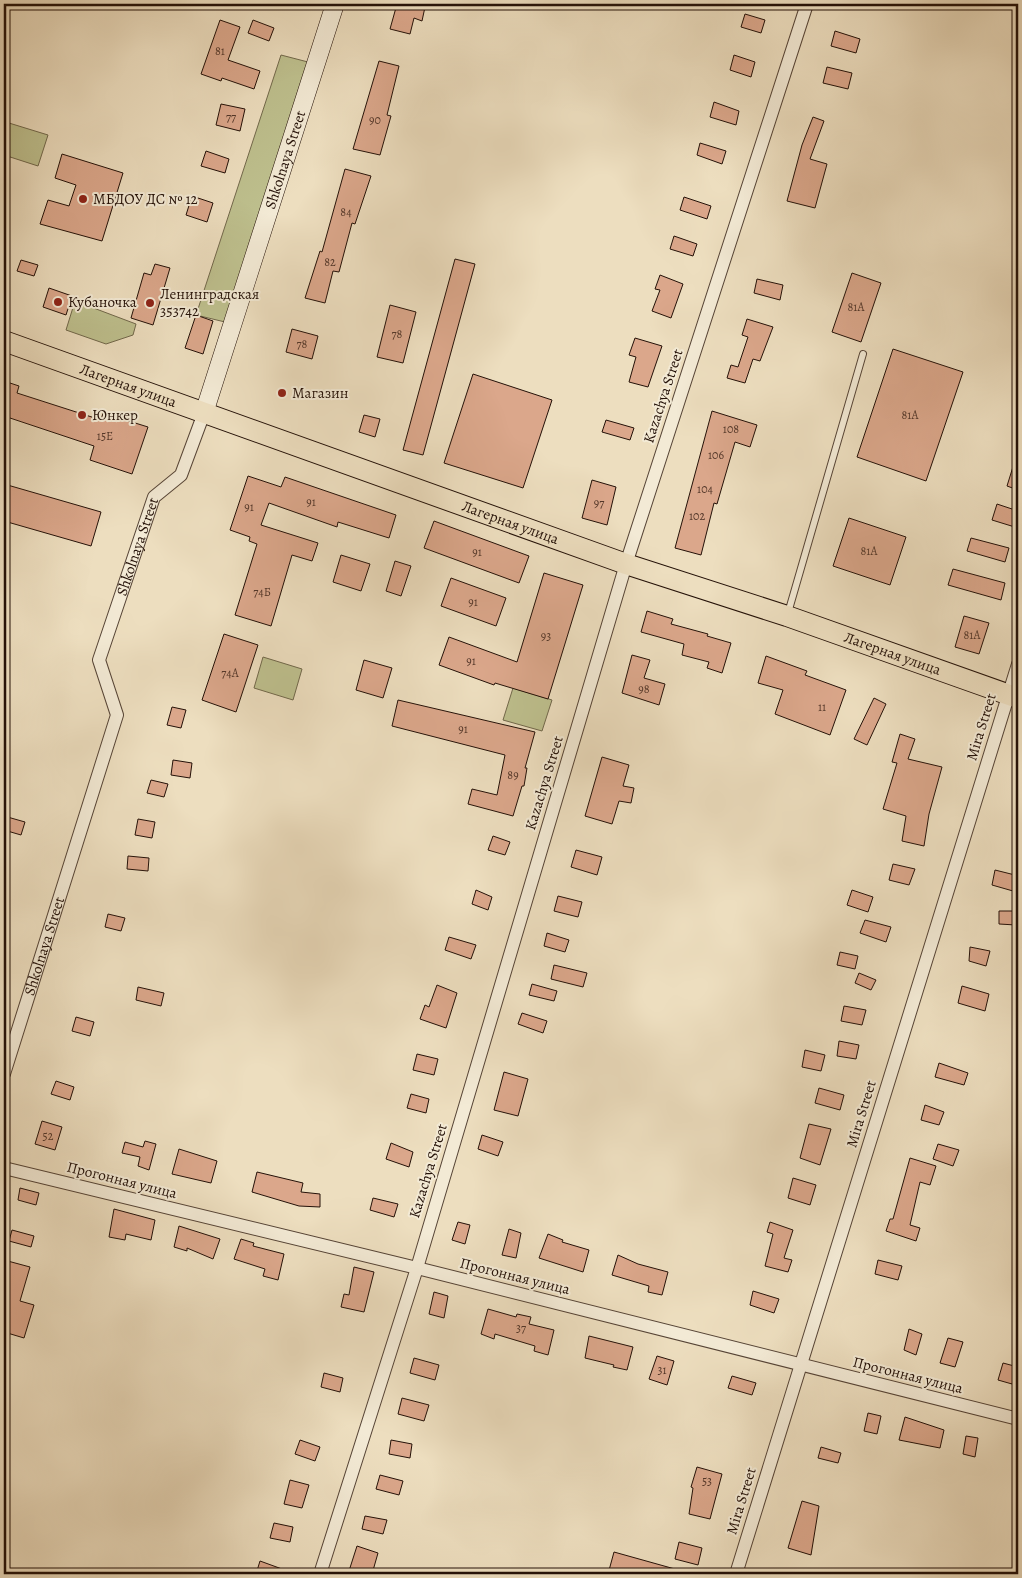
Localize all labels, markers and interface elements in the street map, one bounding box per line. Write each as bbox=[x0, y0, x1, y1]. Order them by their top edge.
house number: 81 bbox=[215, 43, 225, 59]
street label: Shkolnaya Street bbox=[260, 108, 310, 212]
house number: 77 bbox=[226, 109, 237, 125]
house number: 90 bbox=[369, 112, 381, 128]
place label: МБДОУ ДС № 12 bbox=[93, 189, 198, 209]
marker: МБДОУ ДС № 12 bbox=[77, 193, 89, 205]
house number: 84 bbox=[340, 204, 352, 220]
house number: 82 bbox=[324, 254, 336, 270]
place label: Ленинградская 353742 bbox=[160, 284, 259, 321]
place label: Кубаночка bbox=[68, 292, 137, 312]
marker: Кубаночка bbox=[52, 296, 64, 308]
marker: Ленинградская 353742 bbox=[144, 297, 156, 309]
house number: 81А bbox=[848, 299, 865, 315]
house number: 78 bbox=[392, 326, 403, 342]
house number: 78 bbox=[297, 336, 308, 352]
street label: Kazachya Street bbox=[638, 346, 688, 445]
street label: Лагерная улица bbox=[77, 359, 180, 412]
place label: Магазин bbox=[292, 383, 349, 403]
marker: Магазин bbox=[276, 387, 288, 399]
place label: Юнкер bbox=[92, 405, 138, 425]
house number: 81А bbox=[902, 407, 919, 423]
marker: Юнкер bbox=[76, 409, 88, 421]
house number: 108 bbox=[723, 421, 739, 437]
house number: 15Е bbox=[97, 428, 113, 444]
house number: 106 bbox=[708, 447, 724, 463]
house number: 104 bbox=[697, 481, 714, 497]
house number: 91 bbox=[306, 494, 316, 510]
street label: Shkolnaya Street bbox=[111, 495, 163, 598]
house number: 97 bbox=[594, 495, 605, 511]
street label: Лагерная улица bbox=[459, 496, 562, 549]
house number: 91 bbox=[244, 499, 254, 515]
house number: 102 bbox=[689, 508, 705, 524]
house number: 81А bbox=[861, 543, 878, 559]
house number: 91 bbox=[472, 544, 482, 560]
house number: 74Б bbox=[253, 584, 271, 600]
house number: 91 bbox=[468, 594, 478, 610]
street label: Лагерная улица bbox=[841, 627, 944, 680]
house number: 81А bbox=[964, 627, 981, 643]
house number: 93 bbox=[541, 628, 551, 644]
house number: 91 bbox=[466, 653, 476, 669]
house number: 74А bbox=[221, 665, 240, 681]
house number: 98 bbox=[638, 681, 650, 697]
street label: Mira Street bbox=[961, 691, 1001, 763]
house number: 11 bbox=[818, 699, 826, 715]
house number: 91 bbox=[458, 721, 468, 737]
street label: Kazachya Street bbox=[520, 733, 568, 833]
house number: 89 bbox=[507, 767, 519, 783]
street label: Shkolnaya Street bbox=[19, 894, 69, 998]
street label: Mira Street bbox=[841, 1078, 881, 1150]
street label: Kazachya Street bbox=[404, 1121, 452, 1221]
house number: 52 bbox=[43, 1128, 54, 1144]
street label: Прогонная улица bbox=[65, 1157, 179, 1203]
street label: Прогонная улица bbox=[458, 1253, 572, 1299]
house number: 37 bbox=[516, 1320, 527, 1336]
street label: Прогонная улица bbox=[851, 1352, 965, 1398]
house number: 31 bbox=[657, 1362, 667, 1378]
street label: Mira Street bbox=[721, 1465, 761, 1537]
house number: 53 bbox=[702, 1473, 712, 1489]

